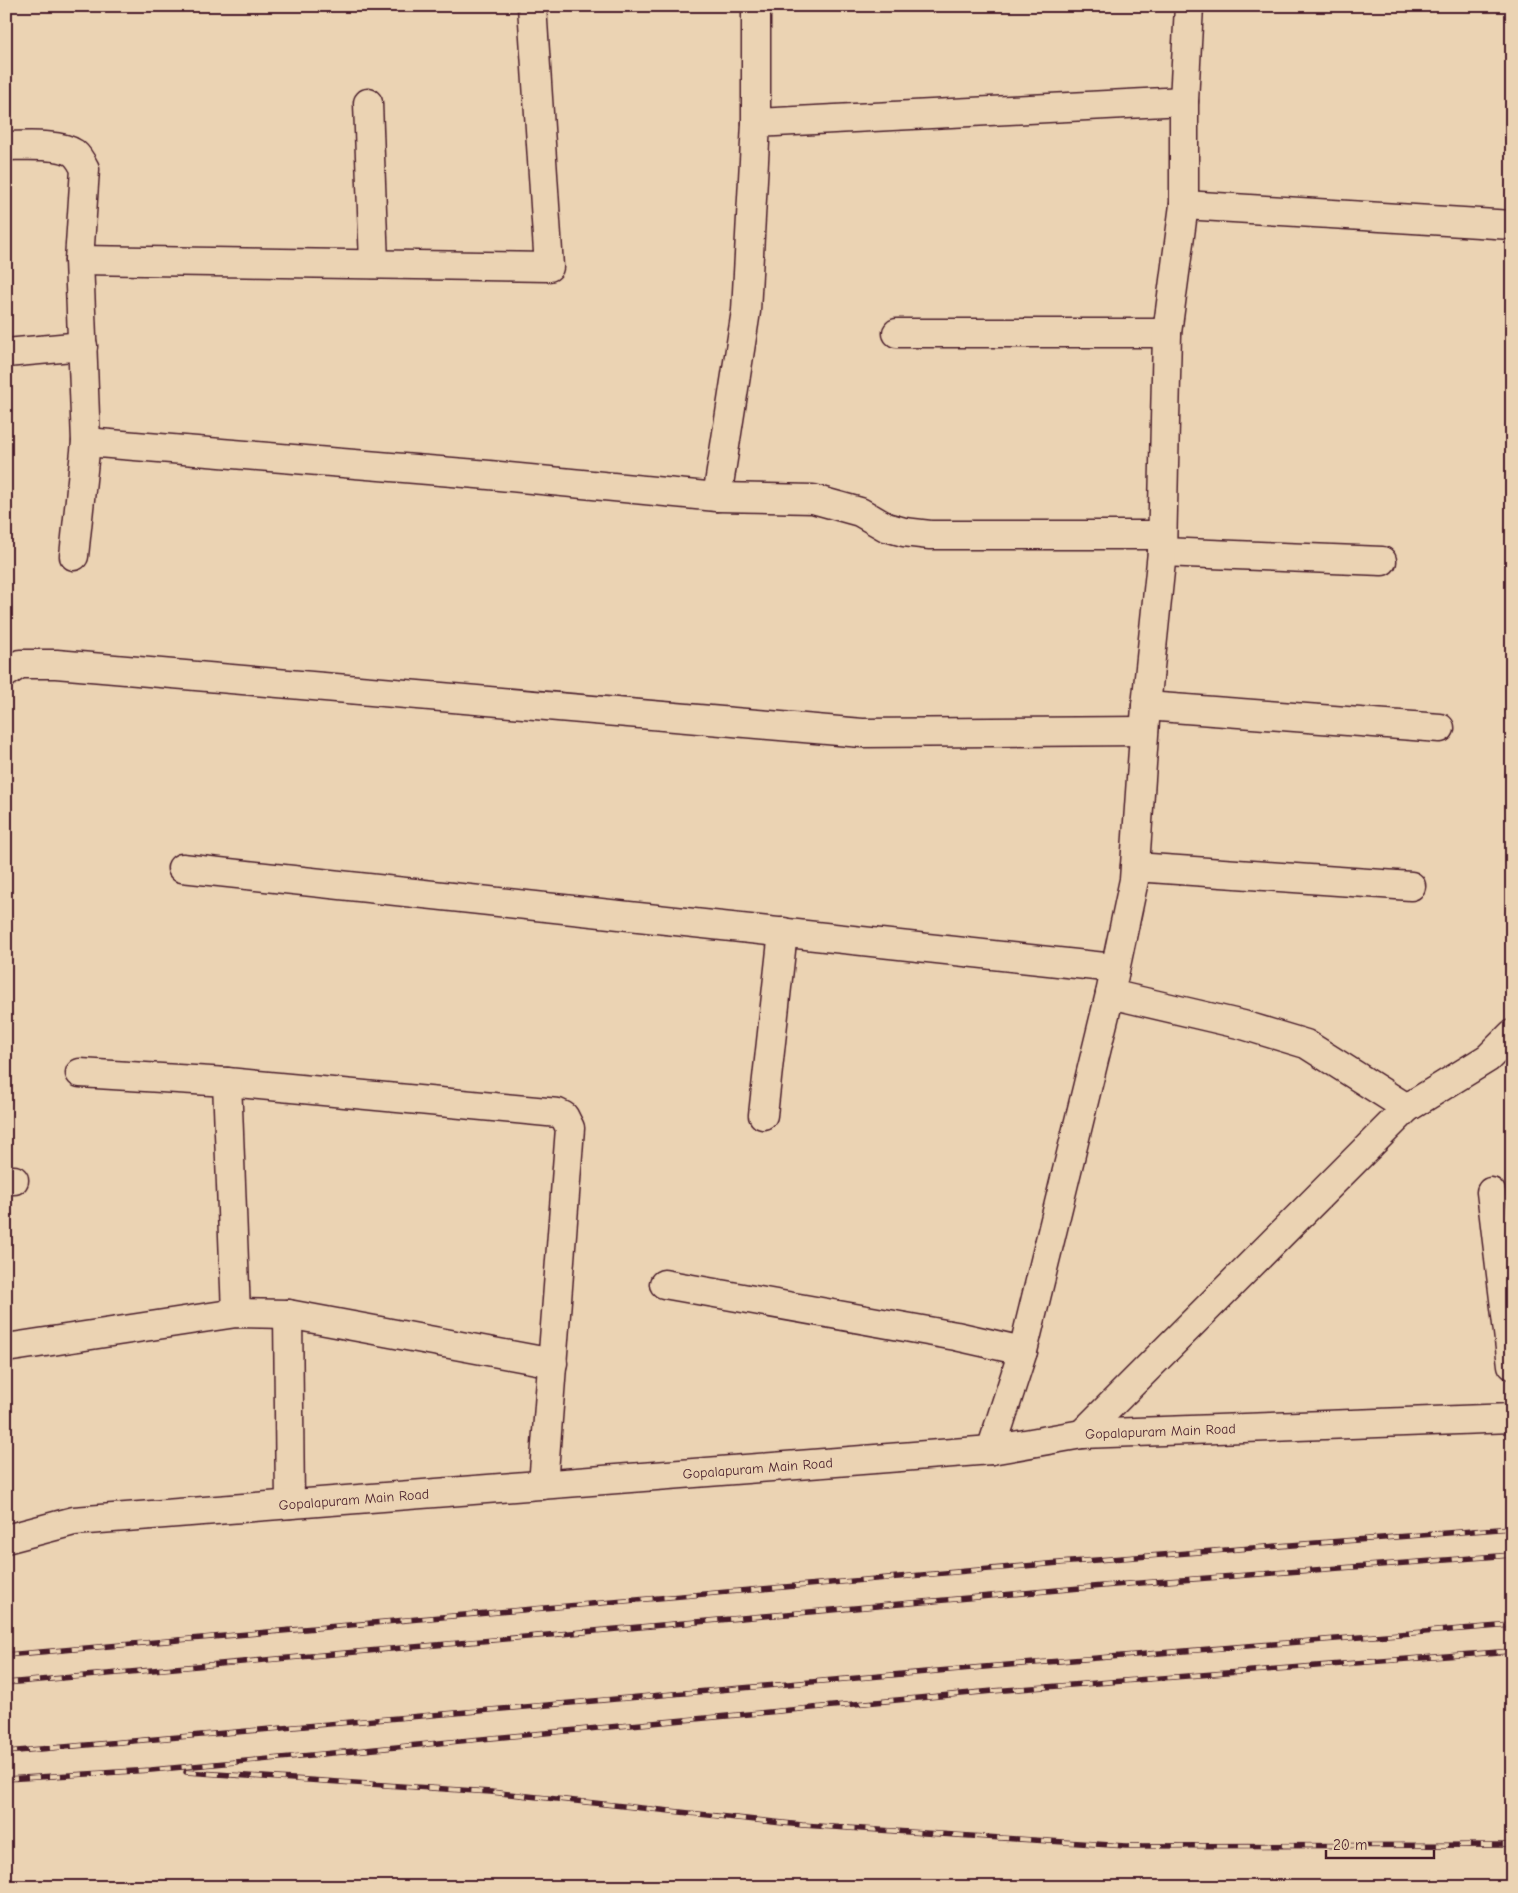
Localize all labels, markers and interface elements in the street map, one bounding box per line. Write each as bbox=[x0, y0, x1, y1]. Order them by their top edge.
street label: Gopalapuram Main Road bbox=[1085, 1420, 1236, 1442]
street label: Gopalapuram Main Road bbox=[682, 1454, 833, 1482]
street label: Gopalapuram Main Road bbox=[278, 1485, 430, 1514]
scale bar bbox=[1326, 1828, 1433, 1860]
text: 20 m bbox=[1333, 1836, 1367, 1854]

